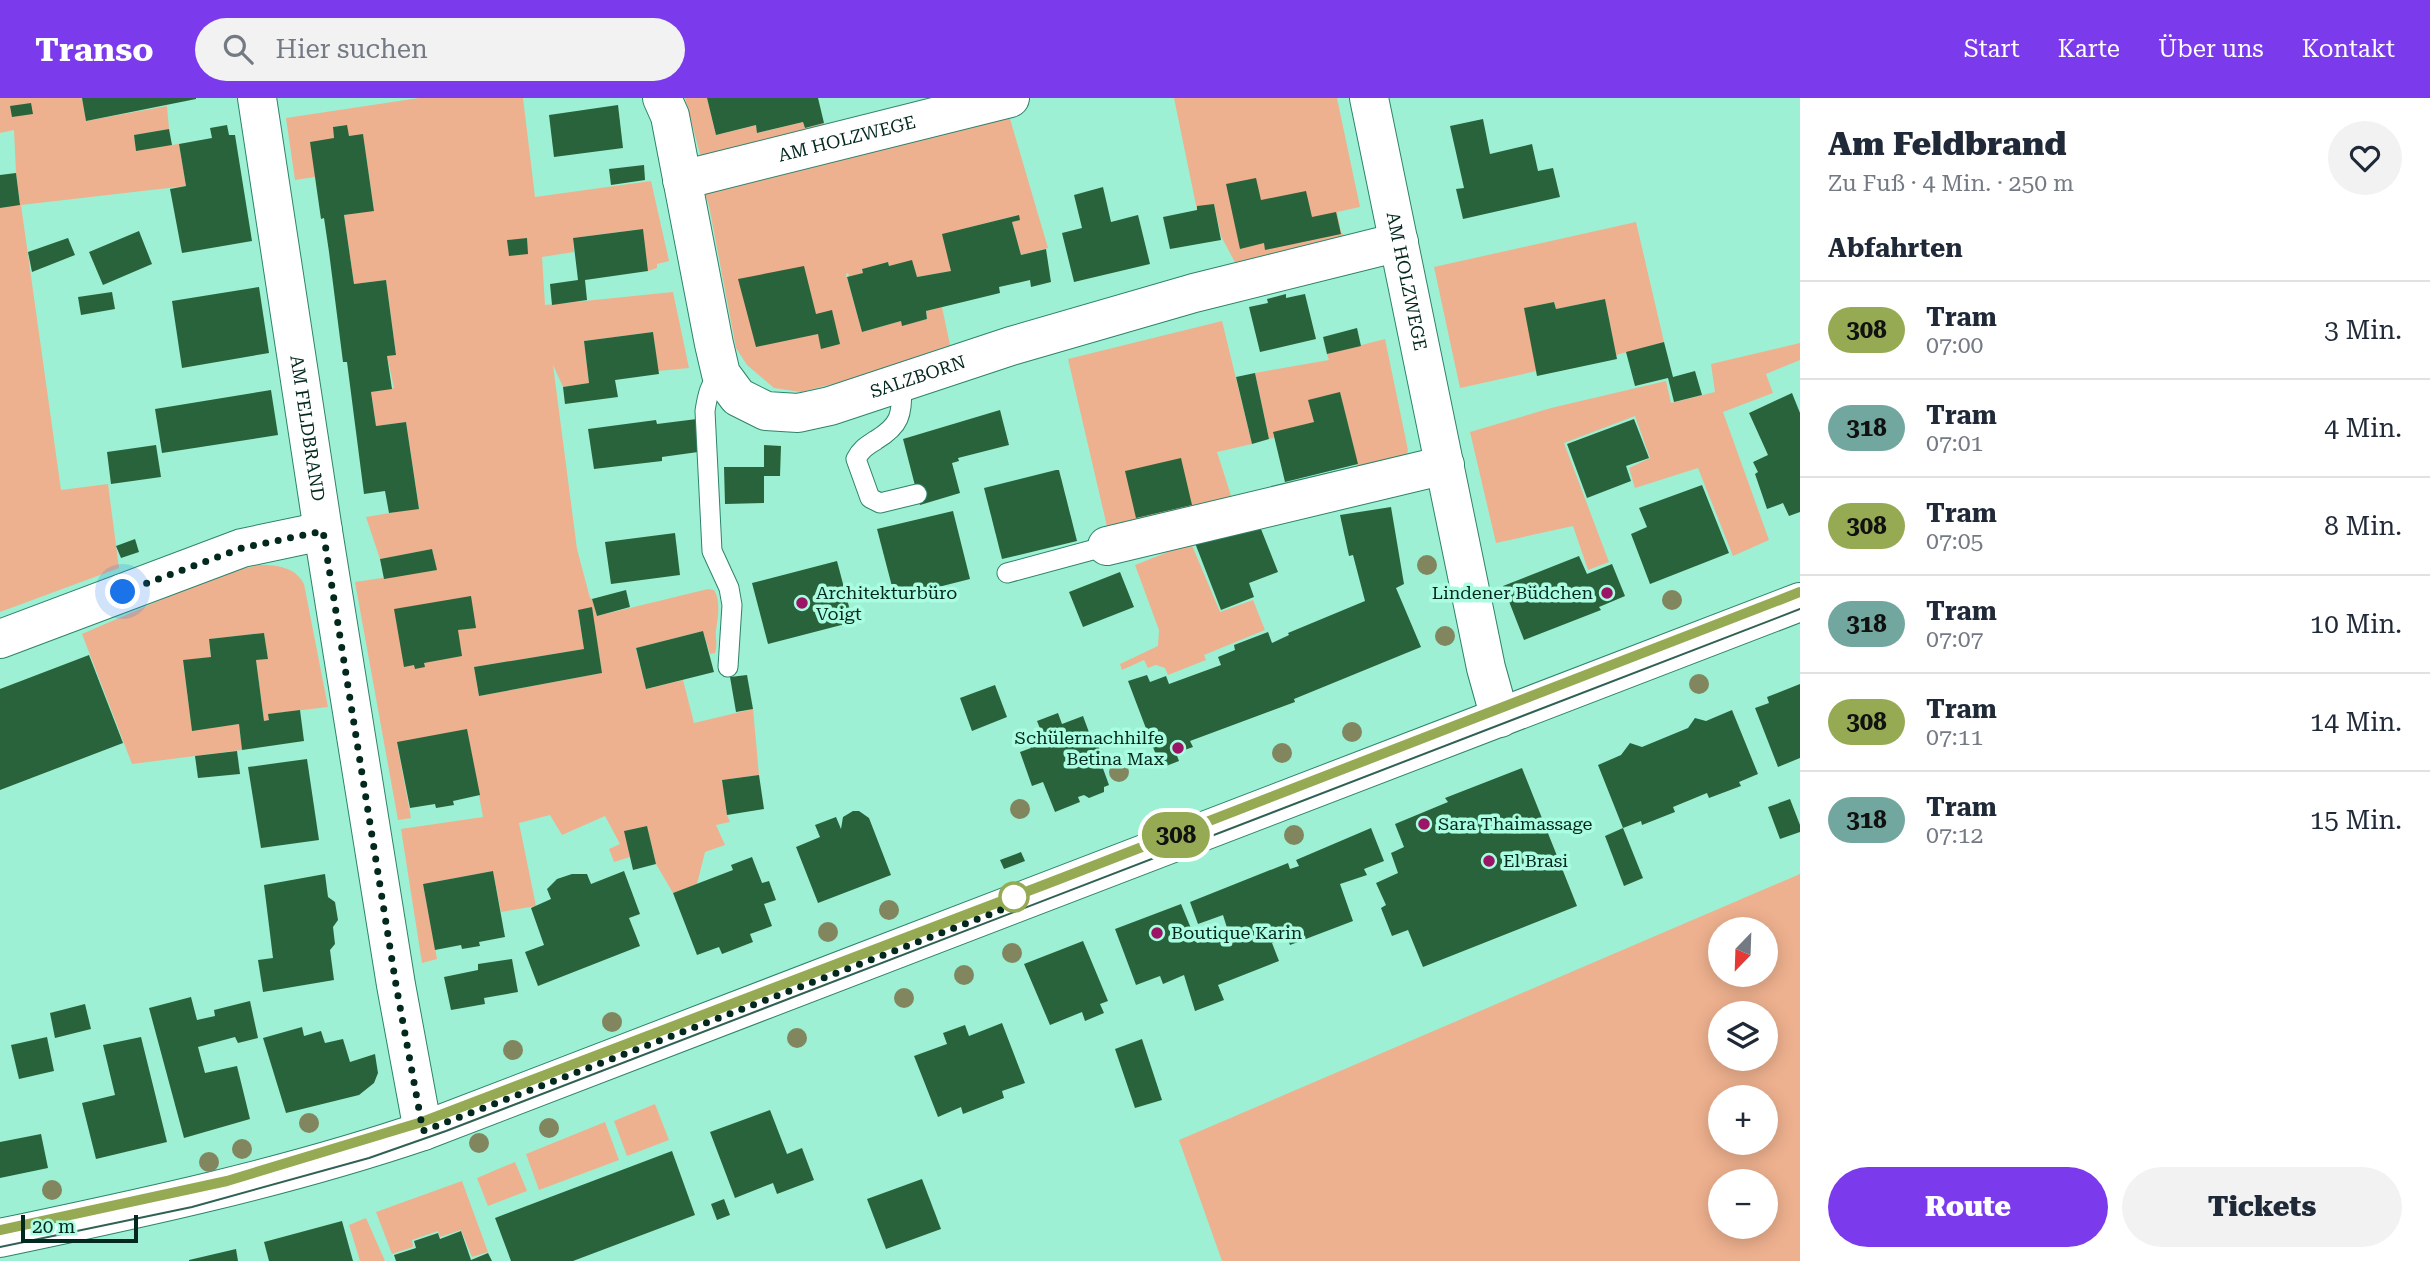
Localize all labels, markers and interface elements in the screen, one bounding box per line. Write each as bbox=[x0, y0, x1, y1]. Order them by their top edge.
search box bbox=[195, 18, 685, 81]
text: Transo bbox=[35, 30, 153, 69]
icon: search bbox=[219, 30, 257, 68]
text: Hier suchen bbox=[275, 34, 428, 64]
text: Start bbox=[1964, 35, 2020, 63]
text: Karte bbox=[2058, 35, 2120, 63]
text: Über uns bbox=[2158, 35, 2264, 63]
text: Kontakt bbox=[2302, 35, 2395, 63]
street label: AM HOLZWEGE bbox=[776, 111, 918, 166]
button: heart bbox=[2328, 121, 2402, 195]
text: Am Feldbrand bbox=[1828, 124, 2067, 163]
text: Zu Fuß · 4 Min. · 250 m bbox=[1828, 170, 2074, 197]
street label: AM HOLZWEGE bbox=[1383, 210, 1432, 352]
text: Abfahrten bbox=[1828, 233, 1963, 263]
text: Tram bbox=[1926, 302, 1997, 332]
text: 3 Min. bbox=[2324, 315, 2402, 345]
text: 308 bbox=[1846, 316, 1887, 344]
text: 07:00 bbox=[1926, 332, 1983, 359]
street label: SALZBORN bbox=[867, 351, 968, 402]
street label: AM FELDBRAND bbox=[286, 354, 329, 503]
text: Tram bbox=[1926, 400, 1997, 430]
text: 4 Min. bbox=[2324, 413, 2402, 443]
text: 318 bbox=[1846, 414, 1887, 442]
text: 07:01 bbox=[1926, 430, 1983, 457]
text: Tram bbox=[1926, 498, 1997, 528]
text: 8 Min. bbox=[2324, 511, 2402, 541]
text: 308 bbox=[1846, 512, 1887, 540]
text: 07:05 bbox=[1926, 528, 1983, 555]
your location bbox=[105, 574, 140, 609]
place label: Architekturbüro Voigt bbox=[816, 582, 957, 624]
place label: Lindener Büdchen bbox=[1432, 582, 1593, 603]
marker: Lindener Büdchen bbox=[1599, 585, 1615, 601]
marker: Architekturbüro Voigt bbox=[794, 595, 810, 611]
text: Tram bbox=[1926, 596, 1997, 626]
text: 10 Min. bbox=[2310, 609, 2402, 639]
text: 318 bbox=[1846, 610, 1887, 638]
text: 07:07 bbox=[1926, 626, 1983, 653]
text: Tram bbox=[1926, 694, 1997, 724]
text: 14 Min. bbox=[2310, 707, 2402, 737]
text: 308 bbox=[1846, 708, 1887, 736]
text: 07:11 bbox=[1926, 724, 1983, 751]
place label: Schülernachhilfe Betina Max bbox=[1015, 727, 1165, 769]
marker: Schülernachhilfe Betina Max bbox=[1170, 740, 1186, 756]
text: Tram bbox=[1926, 792, 1997, 822]
text: 15 Min. bbox=[2310, 805, 2402, 835]
text: 318 bbox=[1846, 806, 1887, 834]
line badge: 308 bbox=[1136, 812, 1216, 858]
place label: Sara Thaimassage bbox=[1438, 813, 1592, 834]
marker: Sara Thaimassage bbox=[1416, 816, 1432, 832]
text: 308 bbox=[1156, 821, 1196, 849]
text: 07:12 bbox=[1926, 822, 1983, 849]
place label: El Brasi bbox=[1503, 850, 1568, 871]
marker: El Brasi bbox=[1481, 853, 1497, 869]
unlabelled marker bbox=[999, 882, 1029, 912]
north arrow bbox=[1708, 917, 1778, 987]
map controls bbox=[1708, 917, 1778, 1239]
place label: Boutique Karin bbox=[1171, 922, 1303, 943]
marker: Boutique Karin bbox=[1149, 925, 1165, 941]
button: layers bbox=[1708, 1001, 1778, 1071]
button: + bbox=[1708, 1085, 1778, 1155]
button: Route bbox=[1828, 1167, 2108, 1247]
button: Tickets bbox=[2122, 1167, 2402, 1247]
button: − bbox=[1708, 1169, 1778, 1239]
scale bar bbox=[21, 1212, 138, 1244]
text: 20 m bbox=[32, 1215, 75, 1238]

